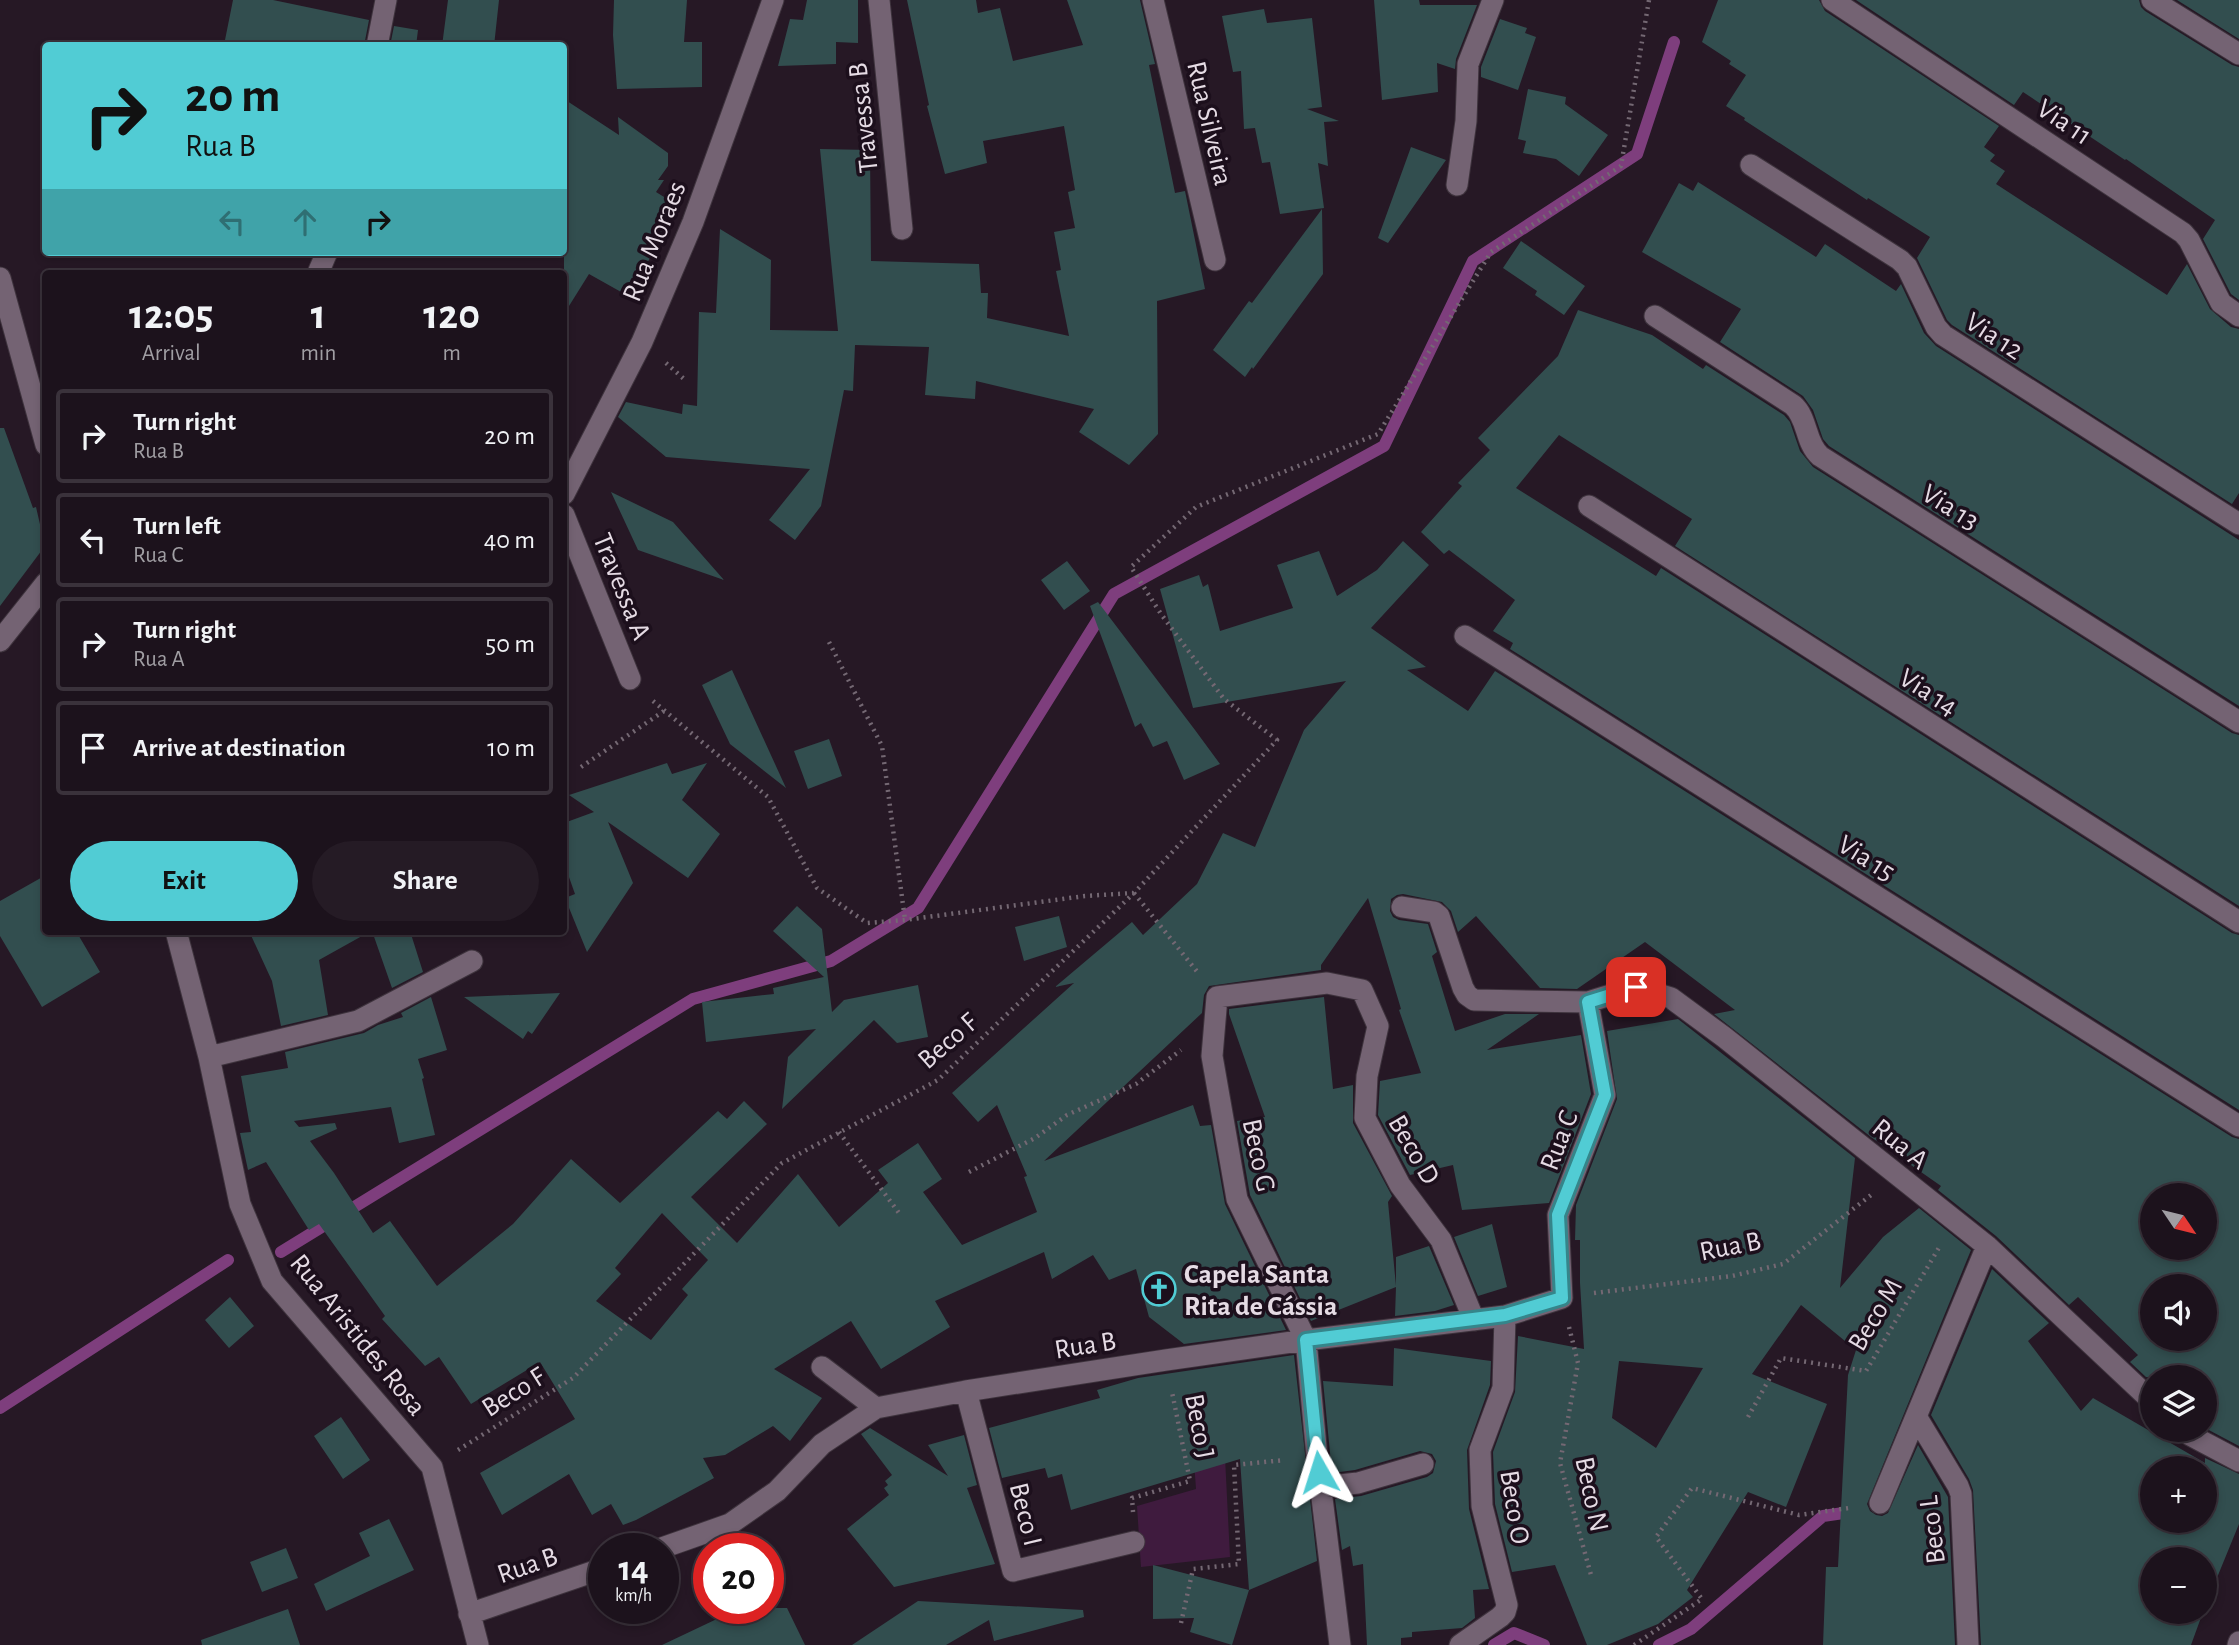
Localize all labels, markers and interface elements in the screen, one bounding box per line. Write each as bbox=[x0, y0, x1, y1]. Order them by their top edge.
street label: Rua Silveira bbox=[1181, 59, 1237, 188]
street label: Travessa B bbox=[844, 61, 884, 174]
icon: right bbox=[70, 70, 161, 161]
text: 20 m bbox=[185, 72, 281, 121]
street label: Via 11 bbox=[2031, 94, 2096, 151]
text: Rua B bbox=[185, 130, 256, 162]
street label: Rua Moraes bbox=[618, 178, 692, 306]
icon: left bbox=[213, 203, 251, 241]
icon: ahead bbox=[286, 203, 324, 241]
icon: right bbox=[359, 203, 397, 241]
text: 12:05 bbox=[129, 294, 214, 336]
text: 1 bbox=[311, 294, 326, 336]
text: 120 bbox=[423, 294, 480, 336]
street label: Via 12 bbox=[1960, 308, 2028, 365]
text: Arrival bbox=[142, 342, 201, 365]
text: min bbox=[300, 342, 336, 365]
text: m bbox=[442, 342, 461, 365]
text: Turn right bbox=[133, 409, 236, 435]
icon: right bbox=[74, 417, 112, 455]
text: 20 m bbox=[484, 423, 535, 449]
text: Rua B bbox=[133, 440, 184, 463]
street label: Via 13 bbox=[1917, 480, 1983, 536]
text: Turn left bbox=[133, 513, 221, 539]
icon: left bbox=[74, 521, 112, 559]
text: 40 m bbox=[484, 527, 535, 553]
street label: Travessa A bbox=[587, 530, 655, 644]
text: Rua C bbox=[133, 544, 183, 567]
text: Turn right bbox=[133, 617, 236, 643]
icon: right bbox=[74, 625, 112, 663]
text: 50 m bbox=[485, 631, 535, 657]
text: Rua A bbox=[133, 648, 185, 671]
street label: Via 14 bbox=[1894, 664, 1962, 722]
icon: arrive bbox=[74, 729, 112, 767]
text: Arrive at destination bbox=[133, 735, 346, 761]
text: 10 m bbox=[487, 735, 535, 761]
street label: Via 15 bbox=[1832, 831, 1899, 887]
button: Exit bbox=[70, 841, 298, 921]
button: Share bbox=[312, 841, 539, 921]
pin bbox=[1606, 957, 1666, 1017]
icon: arrive bbox=[1617, 968, 1655, 1006]
street label: Beco F bbox=[913, 1008, 984, 1075]
street label: Rua C bbox=[1536, 1107, 1584, 1174]
street label: Beco D bbox=[1382, 1111, 1444, 1189]
street label: Rua A bbox=[1866, 1114, 1933, 1175]
street label: Beco G bbox=[1237, 1116, 1279, 1194]
north arrow bbox=[2140, 1183, 2217, 1260]
map controls bbox=[2140, 1183, 2217, 1624]
street label: Rua B bbox=[1697, 1227, 1763, 1267]
street label: Rua Aristides Rosa bbox=[284, 1249, 431, 1421]
place label: Capela Santa Rita de Cássia bbox=[1184, 1261, 1337, 1321]
church icon: Capela Santa Rita de Cássia bbox=[1140, 1270, 1178, 1308]
street label: Beco M bbox=[1843, 1274, 1908, 1356]
button: sound bbox=[2140, 1274, 2217, 1351]
street label: Rua B bbox=[1053, 1327, 1118, 1365]
street label: Beco F bbox=[477, 1362, 551, 1423]
button: layers bbox=[2140, 1365, 2217, 1442]
street label: Beco J bbox=[1179, 1392, 1219, 1461]
position arrow bbox=[1282, 1435, 1356, 1509]
street label: Beco N bbox=[1569, 1454, 1613, 1534]
button: + bbox=[2140, 1456, 2217, 1533]
street label: Beco O bbox=[1494, 1468, 1534, 1546]
street label: Beco I bbox=[1004, 1480, 1046, 1549]
street label: Beco L bbox=[1915, 1494, 1951, 1565]
speed limit sign: 20 bbox=[693, 1533, 784, 1624]
street label: Rua B bbox=[494, 1543, 561, 1589]
button: − bbox=[2140, 1547, 2217, 1624]
text: 14 bbox=[618, 1552, 649, 1587]
text: km/h bbox=[615, 1587, 652, 1605]

